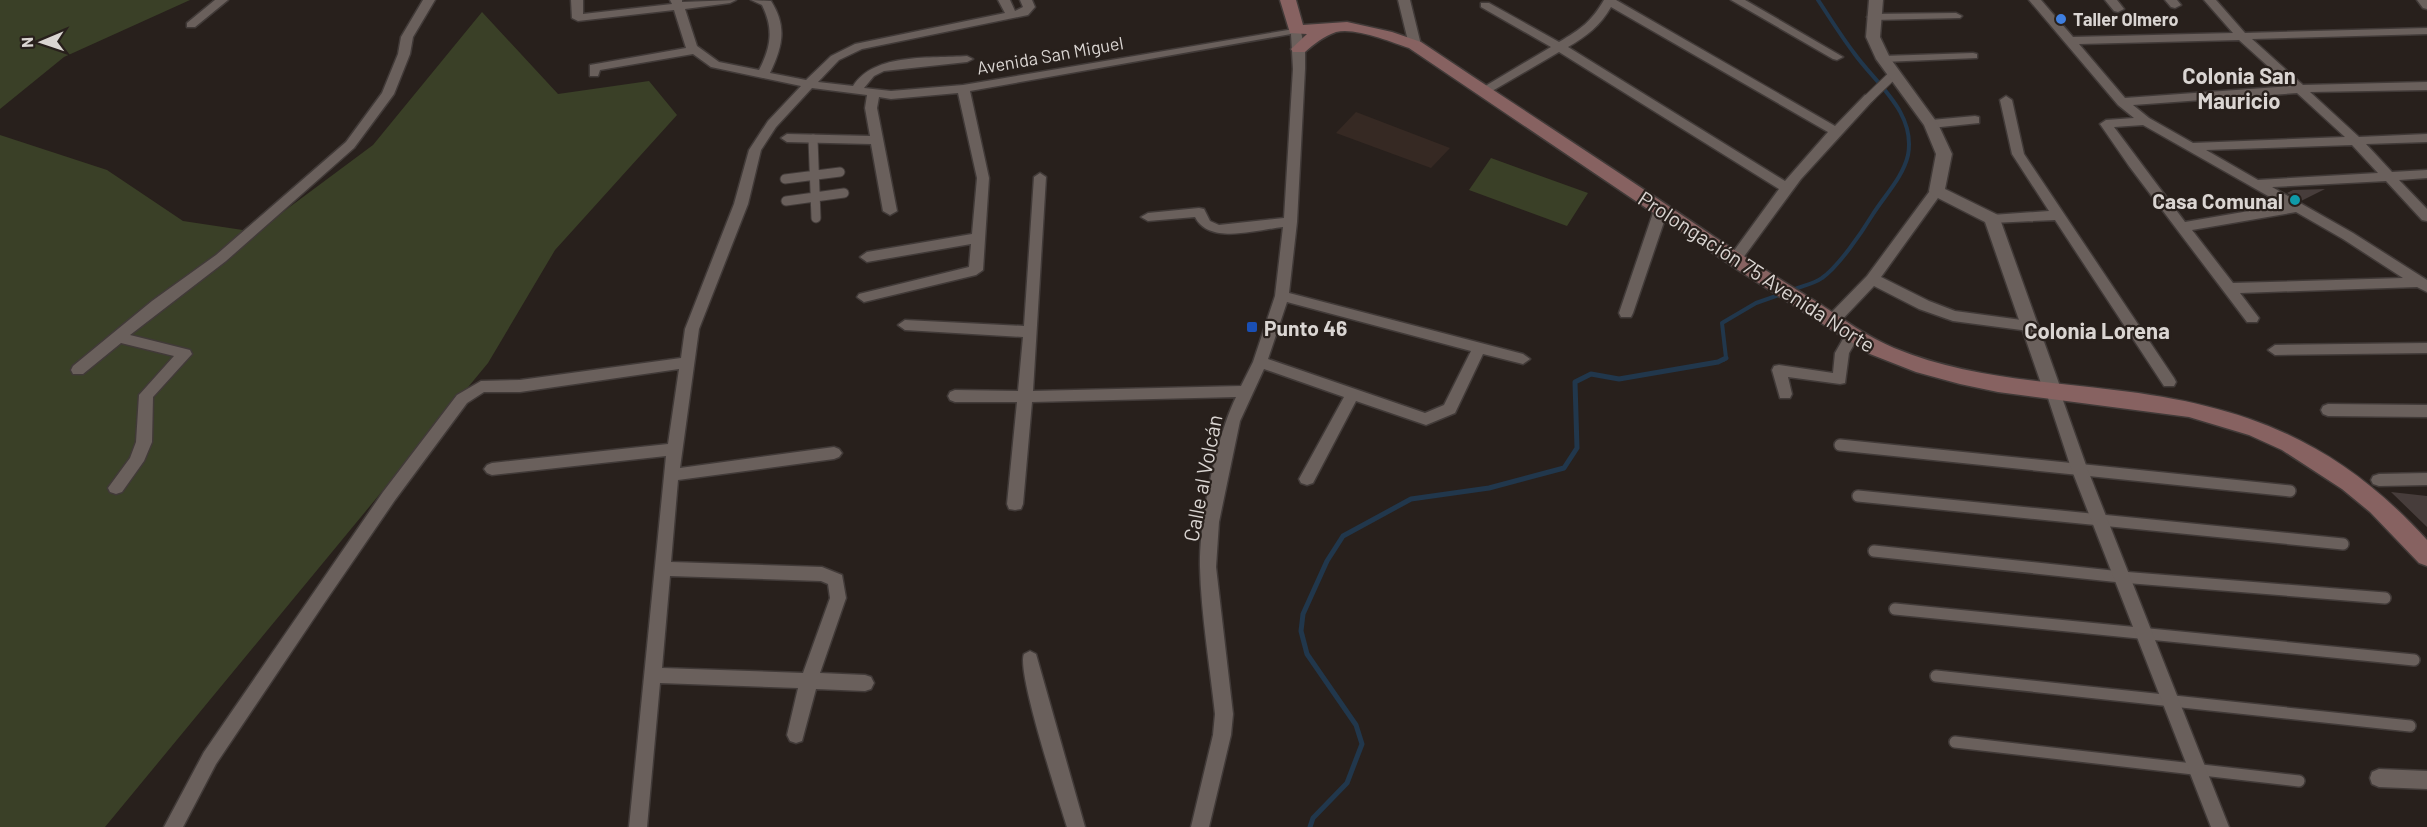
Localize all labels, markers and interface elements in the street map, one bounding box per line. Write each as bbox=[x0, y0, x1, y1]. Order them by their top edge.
place label: Taller Olmero bbox=[2073, 8, 2179, 30]
north arrow bbox=[12, 12, 72, 72]
marker: Taller Olmero bbox=[2054, 12, 2068, 26]
street label: Avenida San Miguel bbox=[975, 31, 1125, 79]
text: N bbox=[17, 37, 36, 48]
district label: Colonia San Mauricio bbox=[2182, 62, 2296, 113]
street label: Prolongación 75 Avenida Norte bbox=[1634, 185, 1880, 357]
place label: Casa Comunal bbox=[2152, 188, 2283, 213]
marker: Casa Comunal bbox=[2288, 193, 2302, 207]
place label: Punto 46 bbox=[1264, 315, 1347, 340]
district label: Colonia Lorena bbox=[2024, 317, 2170, 343]
marker: Punto 46 bbox=[1245, 320, 1259, 334]
street label: Calle al Volcán bbox=[1177, 412, 1227, 544]

